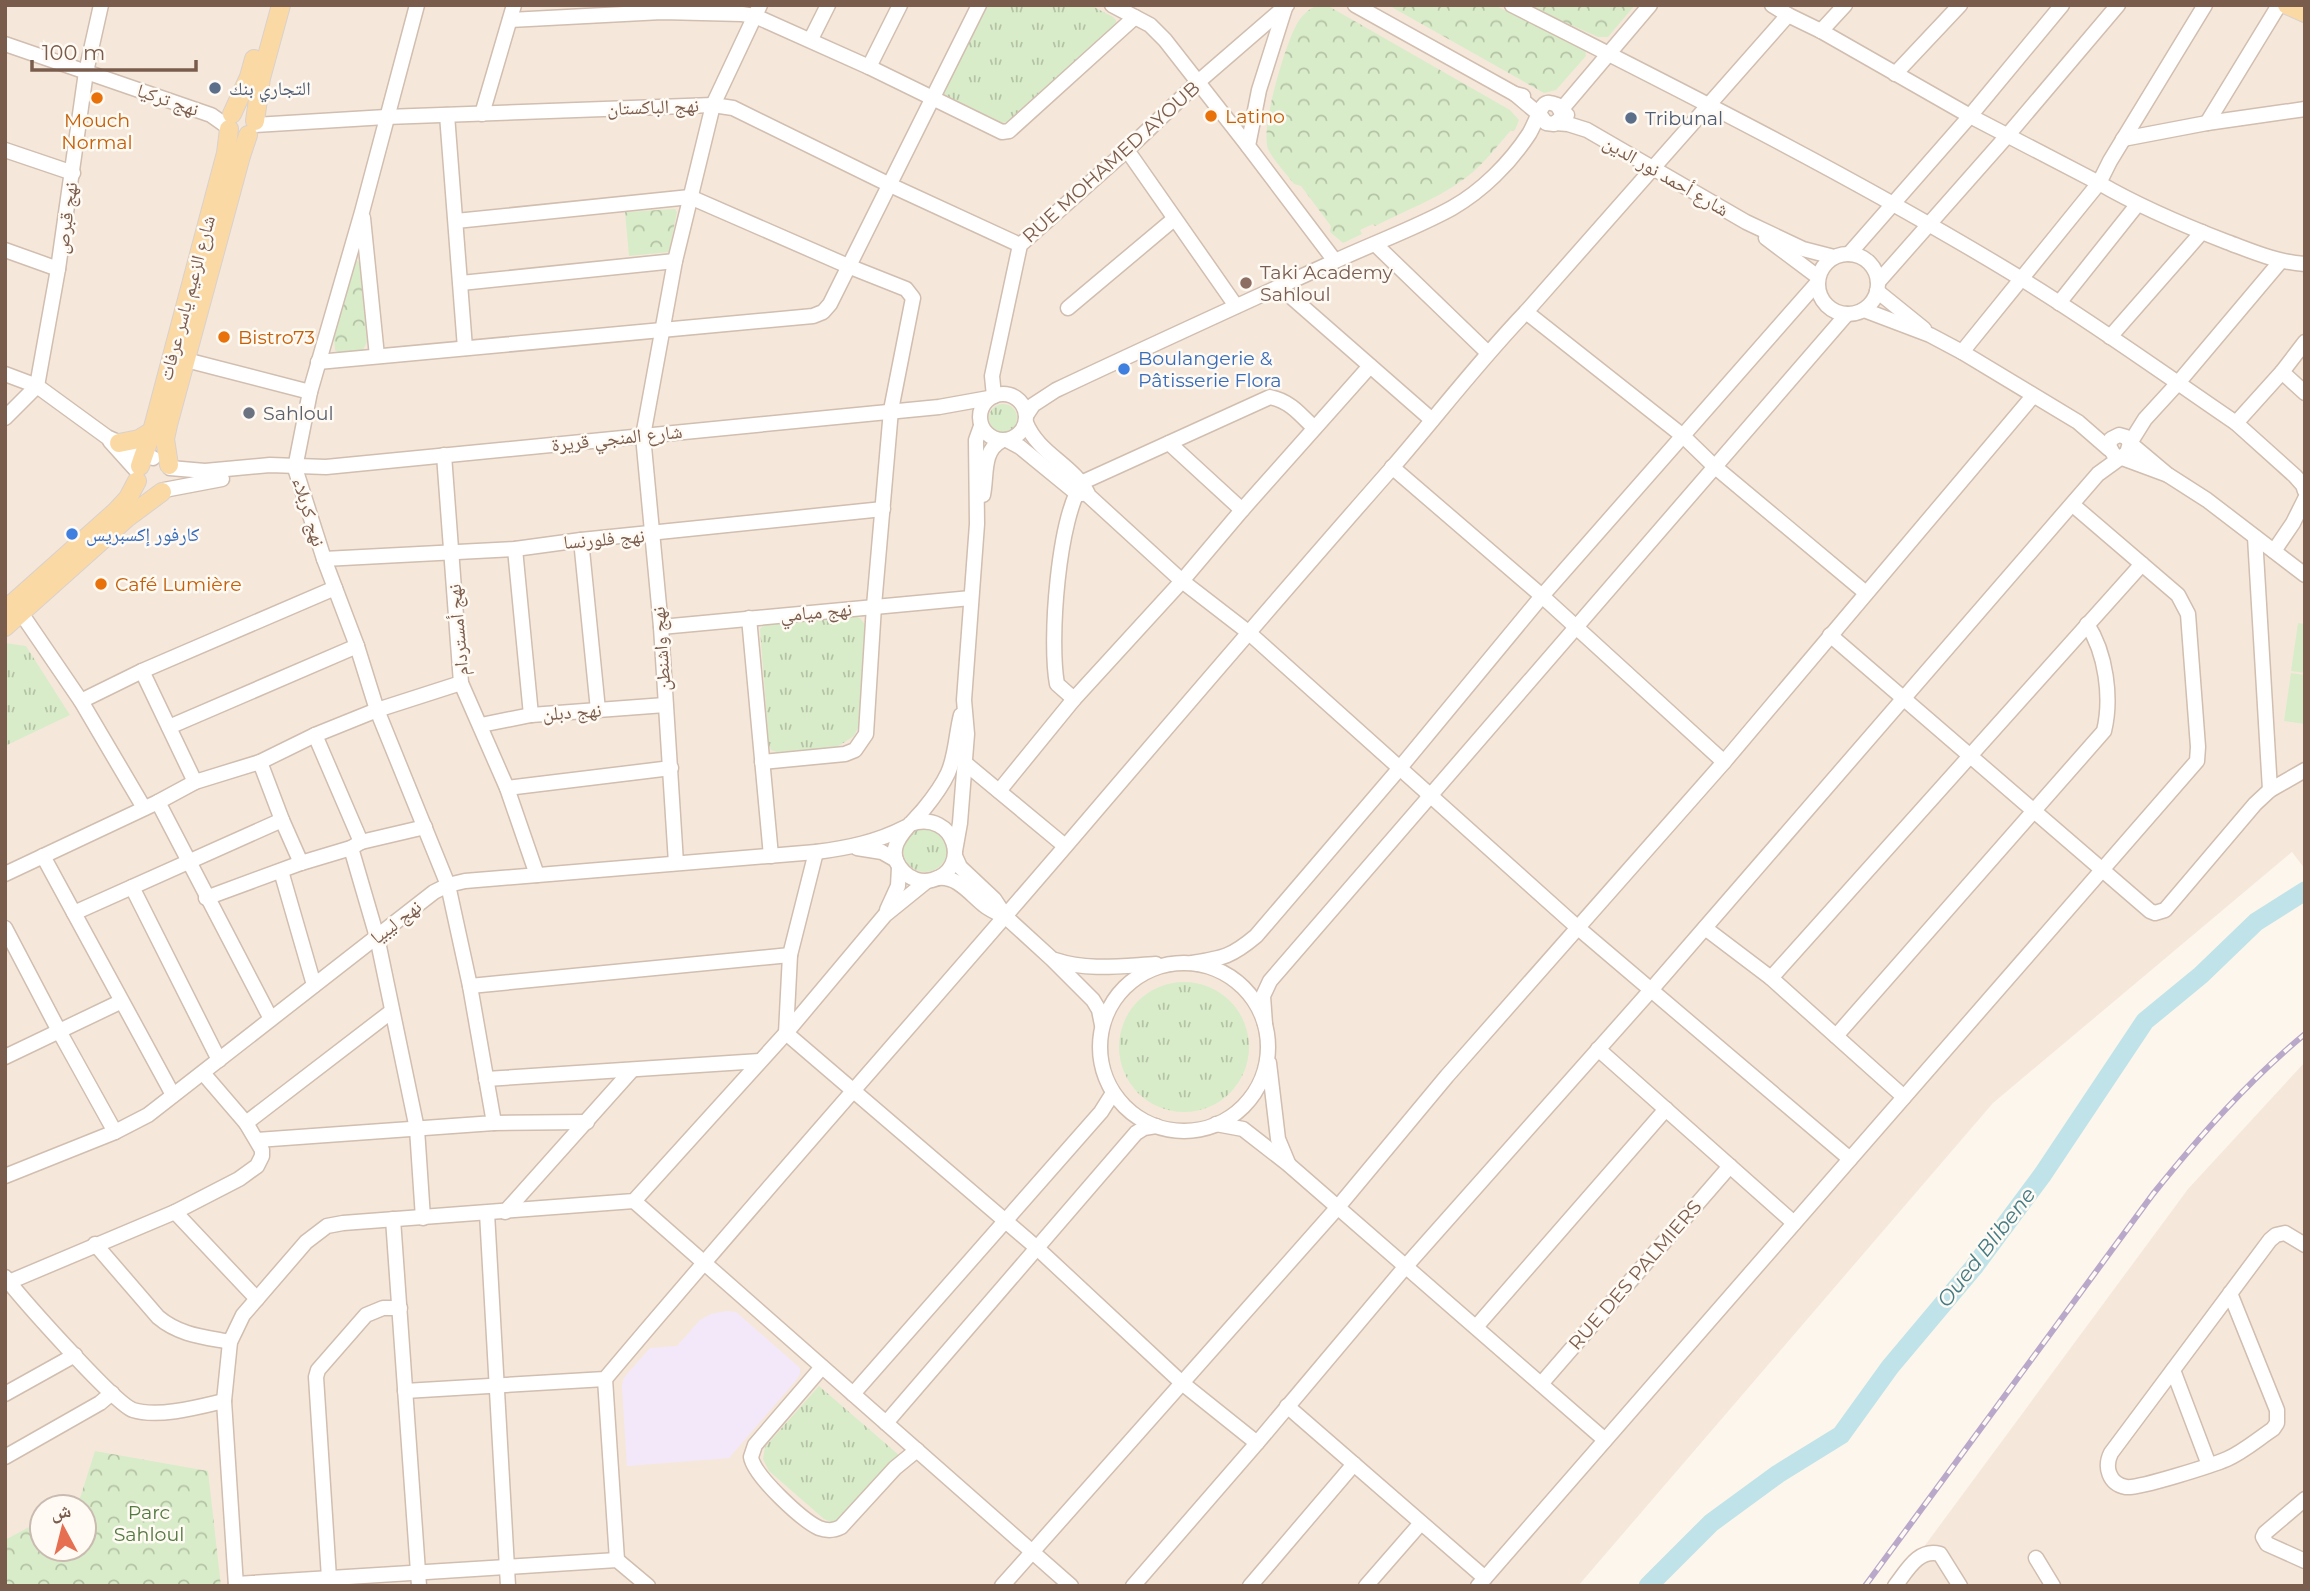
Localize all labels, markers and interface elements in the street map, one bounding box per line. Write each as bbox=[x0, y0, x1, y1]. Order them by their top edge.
scale bar bbox=[32, 28, 196, 72]
text: 100 m bbox=[42, 40, 105, 65]
street label: RUE MOHAMED AYOUB bbox=[1018, 76, 1204, 248]
place label: التجاري بنك bbox=[229, 77, 311, 103]
street label: نهج تركيا bbox=[134, 79, 202, 122]
marker: التجاري بنك bbox=[207, 80, 223, 96]
marker: Mouch Normal bbox=[89, 90, 105, 106]
street label: نهج الباكستان bbox=[606, 94, 700, 121]
place label: Latino bbox=[1225, 105, 1285, 128]
place label: Tribunal bbox=[1645, 107, 1723, 130]
marker: Latino bbox=[1203, 108, 1219, 124]
place label: Mouch Normal bbox=[61, 109, 133, 154]
marker: Tribunal bbox=[1623, 110, 1639, 126]
street label: شارع أحمد نور الدين bbox=[1599, 131, 1733, 221]
street label: نهج قبرص bbox=[50, 181, 83, 255]
street label: شارع الزعيم ياسر عرفات bbox=[154, 213, 221, 383]
place label: Taki Academy Sahloul bbox=[1260, 261, 1394, 306]
marker: Taki Academy Sahloul bbox=[1238, 275, 1254, 291]
place label: Bistro73 bbox=[238, 326, 315, 349]
marker: Bistro73 bbox=[216, 329, 232, 345]
place label: Boulangerie & Pâtisserie Flora bbox=[1138, 347, 1282, 392]
marker: Boulangerie & Pâtisserie Flora bbox=[1116, 361, 1132, 377]
place label: Sahloul bbox=[263, 402, 334, 425]
marker: Sahloul bbox=[241, 405, 257, 421]
street label: شارع المنجي قريرة bbox=[550, 420, 684, 460]
street label: نهج كربلاء bbox=[287, 475, 330, 549]
place label: كارفور إكسبريس bbox=[86, 523, 199, 547]
street label: نهج فلورنسا bbox=[562, 524, 646, 555]
marker: كارفور إكسبريس bbox=[64, 526, 80, 542]
place label: Café Lumière bbox=[115, 573, 242, 596]
marker: Café Lumière bbox=[93, 576, 109, 592]
street label: نهج أمستردام bbox=[443, 583, 475, 677]
street label: نهج ميامي bbox=[779, 597, 853, 630]
street label: نهج واشنطن bbox=[647, 606, 676, 692]
street label: نهج دبلن bbox=[542, 698, 602, 727]
street label: نهج ليبيا bbox=[366, 895, 427, 950]
water label: Oued Blibene bbox=[1931, 1182, 2041, 1312]
street label: RUE DES PALMIERS bbox=[1564, 1195, 1706, 1355]
north arrow bbox=[28, 1493, 98, 1563]
text: ش bbox=[50, 1499, 72, 1524]
park label: Parc Sahloul bbox=[114, 1501, 184, 1546]

